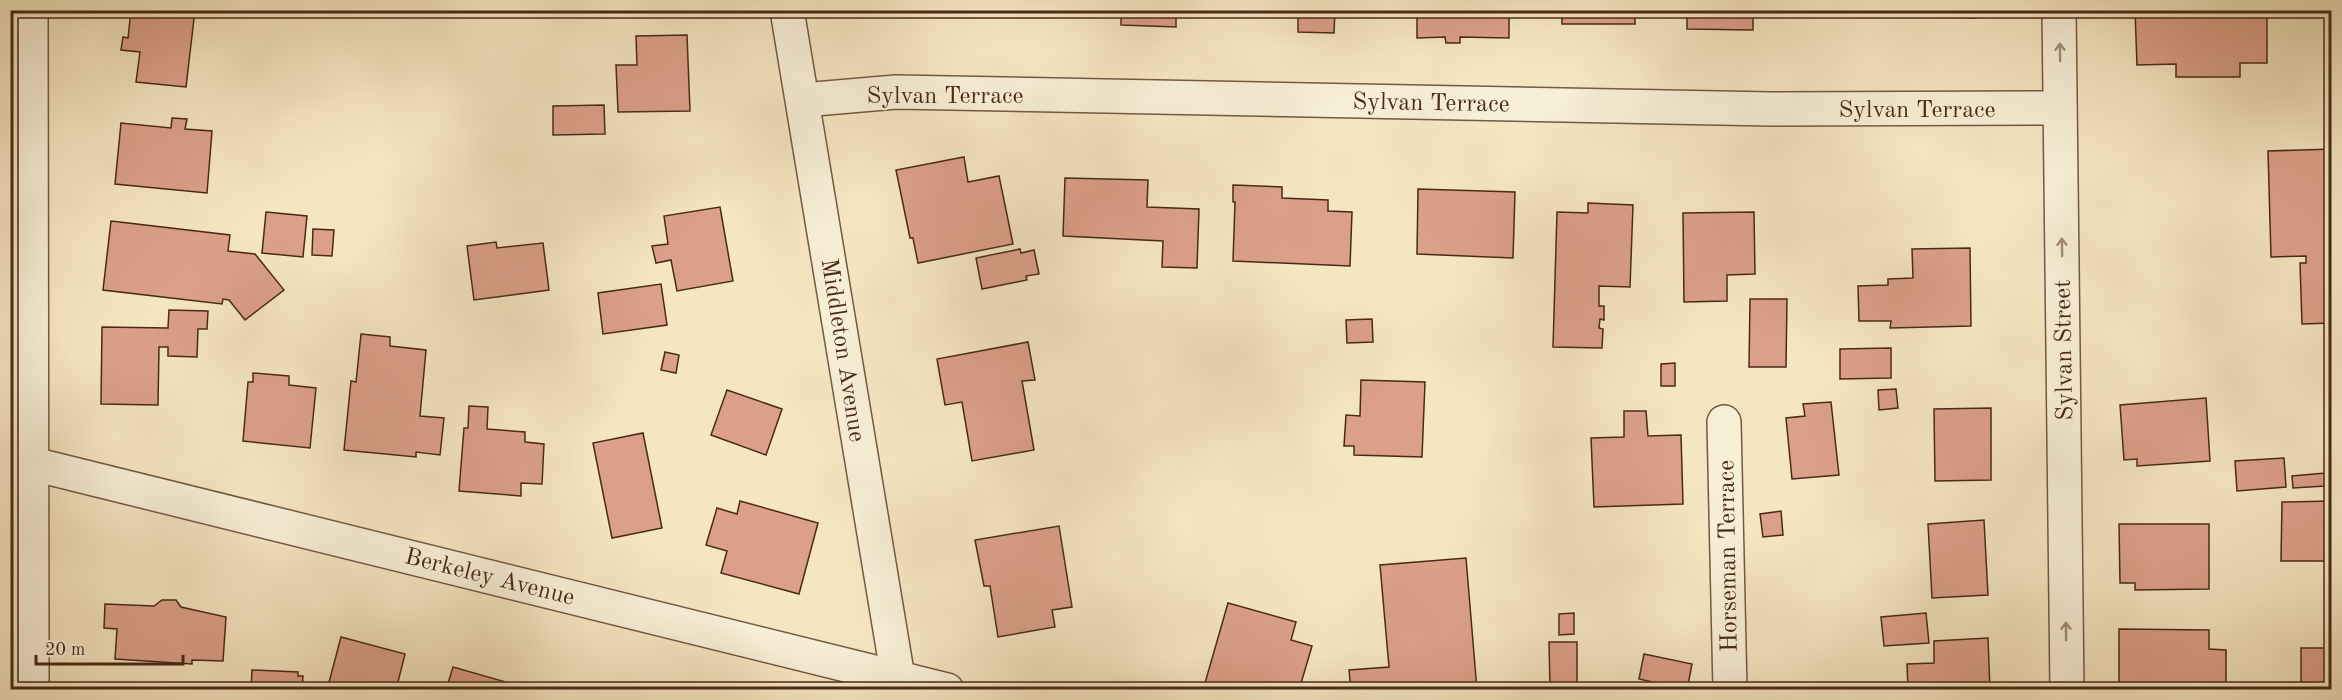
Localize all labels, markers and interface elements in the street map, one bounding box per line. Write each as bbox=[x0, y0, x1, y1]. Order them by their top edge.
one-way arrow bbox=[2054, 43, 2066, 63]
street label: Sylvan Terrace bbox=[866, 85, 1024, 109]
street label: Sylvan Terrace bbox=[1352, 91, 1510, 117]
street label: Sylvan Terrace bbox=[1838, 99, 1996, 123]
one-way arrow bbox=[2056, 238, 2068, 258]
street label: Middleton Avenue bbox=[816, 257, 868, 444]
street label: Sylvan Street bbox=[2052, 279, 2078, 421]
street label: Horseman Terrace bbox=[1715, 460, 1743, 652]
street label: Berkeley Avenue bbox=[402, 545, 577, 611]
one-way arrow bbox=[2060, 622, 2072, 642]
scale bar bbox=[36, 628, 183, 666]
text: 20 m bbox=[45, 641, 85, 659]

